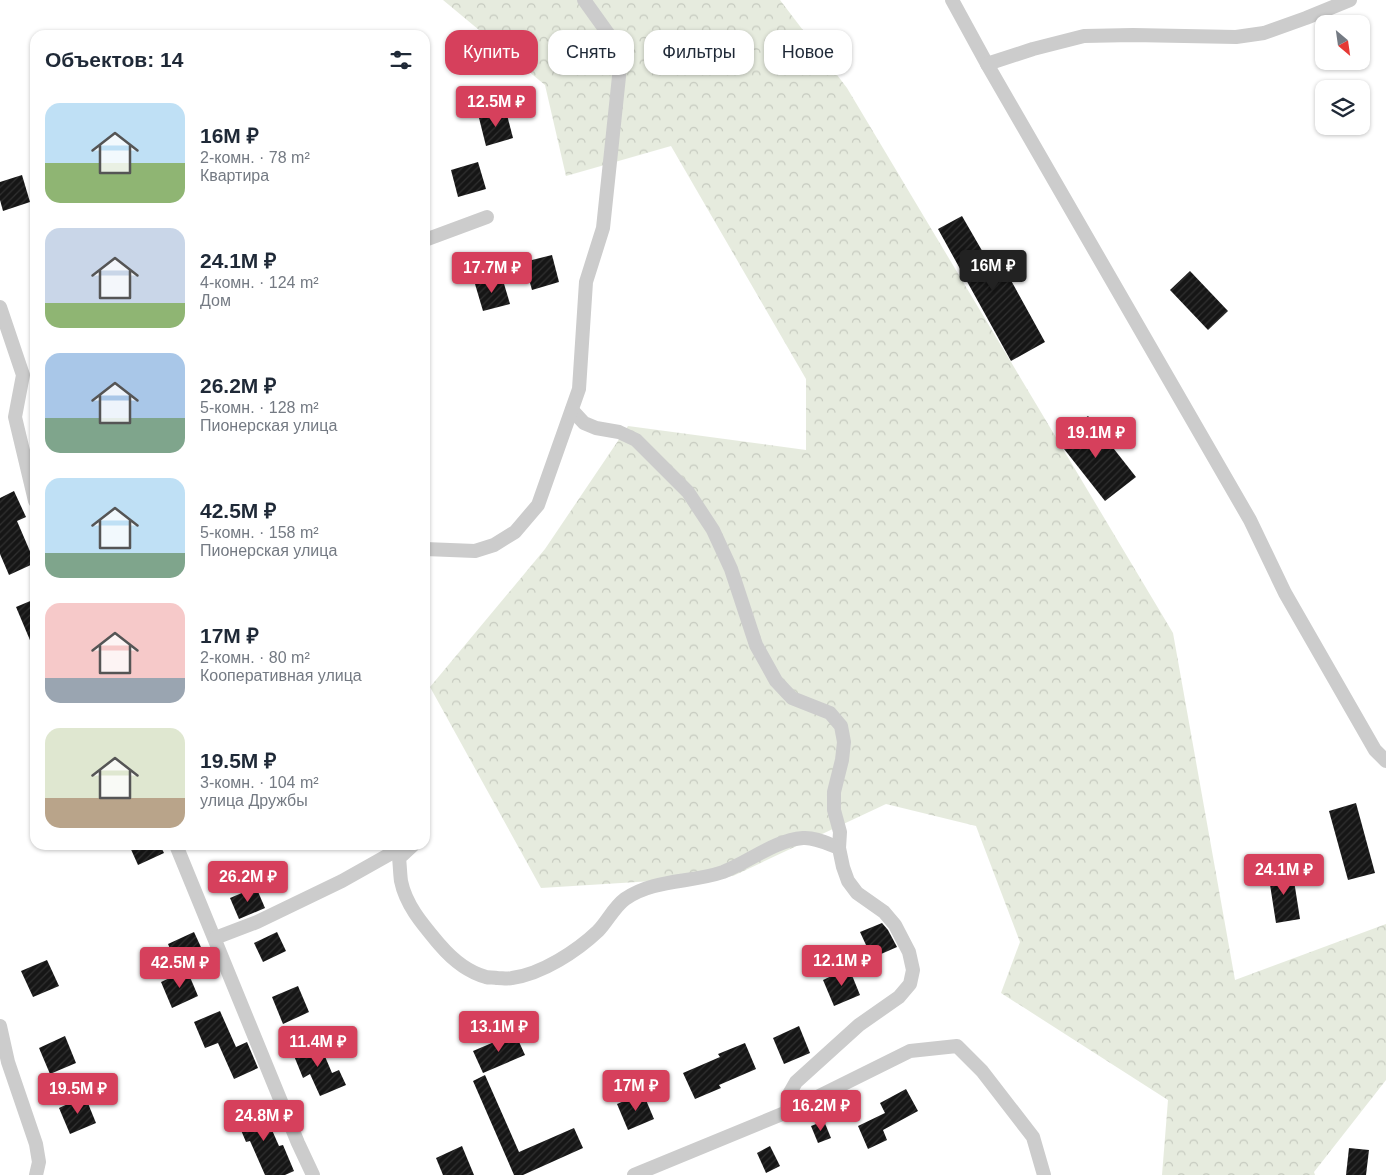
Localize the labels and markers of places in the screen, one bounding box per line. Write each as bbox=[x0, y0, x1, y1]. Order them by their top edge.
pin: 12.5M ₽ bbox=[450, 86, 542, 128]
pin: 16M ₽ bbox=[958, 250, 1028, 292]
pin: 17.7M ₽ bbox=[446, 252, 538, 294]
pin: 19.1M ₽ bbox=[1050, 416, 1142, 459]
pin: 24.1M ₽ bbox=[1238, 854, 1330, 896]
pin: 26.2M ₽ bbox=[202, 860, 294, 903]
pin: 12.1M ₽ bbox=[796, 944, 888, 987]
pin: 42.5M ₽ bbox=[134, 946, 226, 989]
pin: 13.1M ₽ bbox=[453, 1010, 545, 1053]
pin: 11.4M ₽ bbox=[272, 1026, 364, 1068]
pin: 17M ₽ bbox=[601, 1070, 671, 1112]
pin: 19.5M ₽ bbox=[32, 1072, 124, 1115]
pin: 16.2M ₽ bbox=[775, 1090, 867, 1132]
pin: 24.8M ₽ bbox=[218, 1100, 310, 1142]

